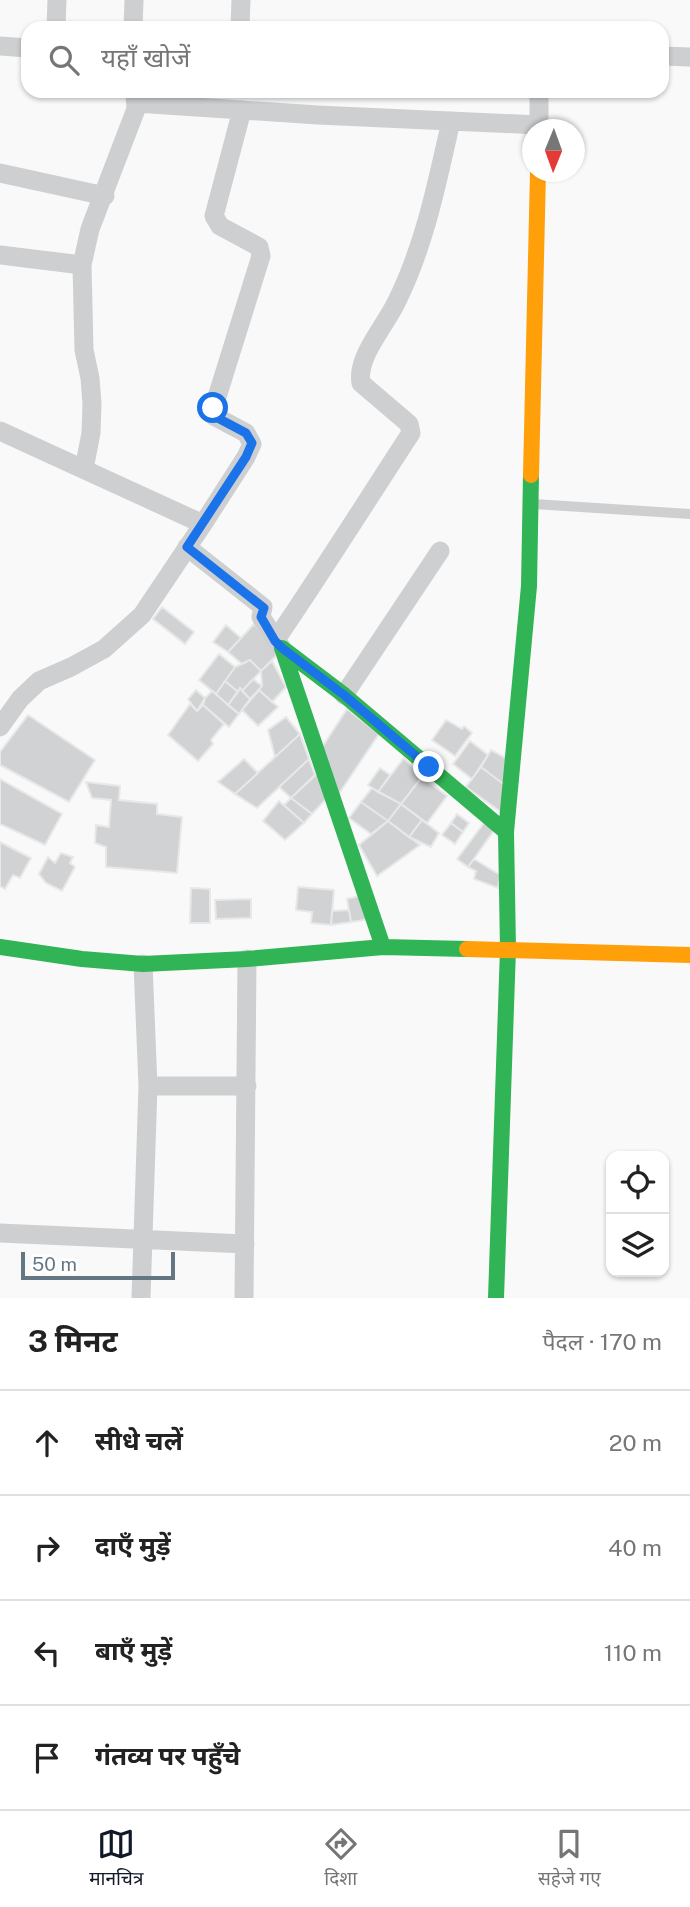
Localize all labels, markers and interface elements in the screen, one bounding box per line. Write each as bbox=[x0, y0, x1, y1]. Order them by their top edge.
search box bbox=[21, 21, 669, 98]
icon: search bbox=[45, 41, 83, 79]
text: यहाँ खोजें bbox=[101, 42, 190, 73]
north arrow bbox=[522, 119, 585, 182]
route start bbox=[197, 392, 228, 423]
route end bbox=[413, 751, 444, 782]
map controls bbox=[606, 1151, 669, 1277]
button: locate bbox=[606, 1151, 669, 1214]
button: layers bbox=[606, 1214, 669, 1277]
scale bar bbox=[21, 1249, 175, 1281]
text: 50 m bbox=[32, 1253, 77, 1275]
text: 3 मिनट bbox=[28, 1323, 118, 1359]
text: पैदल · 170 m bbox=[543, 1328, 662, 1355]
icon: ahead bbox=[28, 1424, 66, 1462]
text: सीधे चलें bbox=[95, 1425, 183, 1456]
text: 20 m bbox=[609, 1429, 662, 1456]
icon: right bbox=[28, 1529, 66, 1567]
text: दाएँ मुड़ें bbox=[95, 1530, 171, 1561]
text: 40 m bbox=[608, 1534, 662, 1561]
icon: left bbox=[28, 1634, 66, 1672]
text: बाएँ मुड़ें bbox=[95, 1635, 172, 1666]
text: 110 m bbox=[604, 1639, 662, 1666]
icon: arrive bbox=[28, 1739, 66, 1777]
text: गंतव्य पर पहुँचे bbox=[95, 1740, 240, 1771]
tab: मानचित्र bbox=[89, 1825, 143, 1893]
tab: दिशा bbox=[322, 1825, 360, 1893]
tab: सहेजे गए bbox=[538, 1825, 601, 1893]

